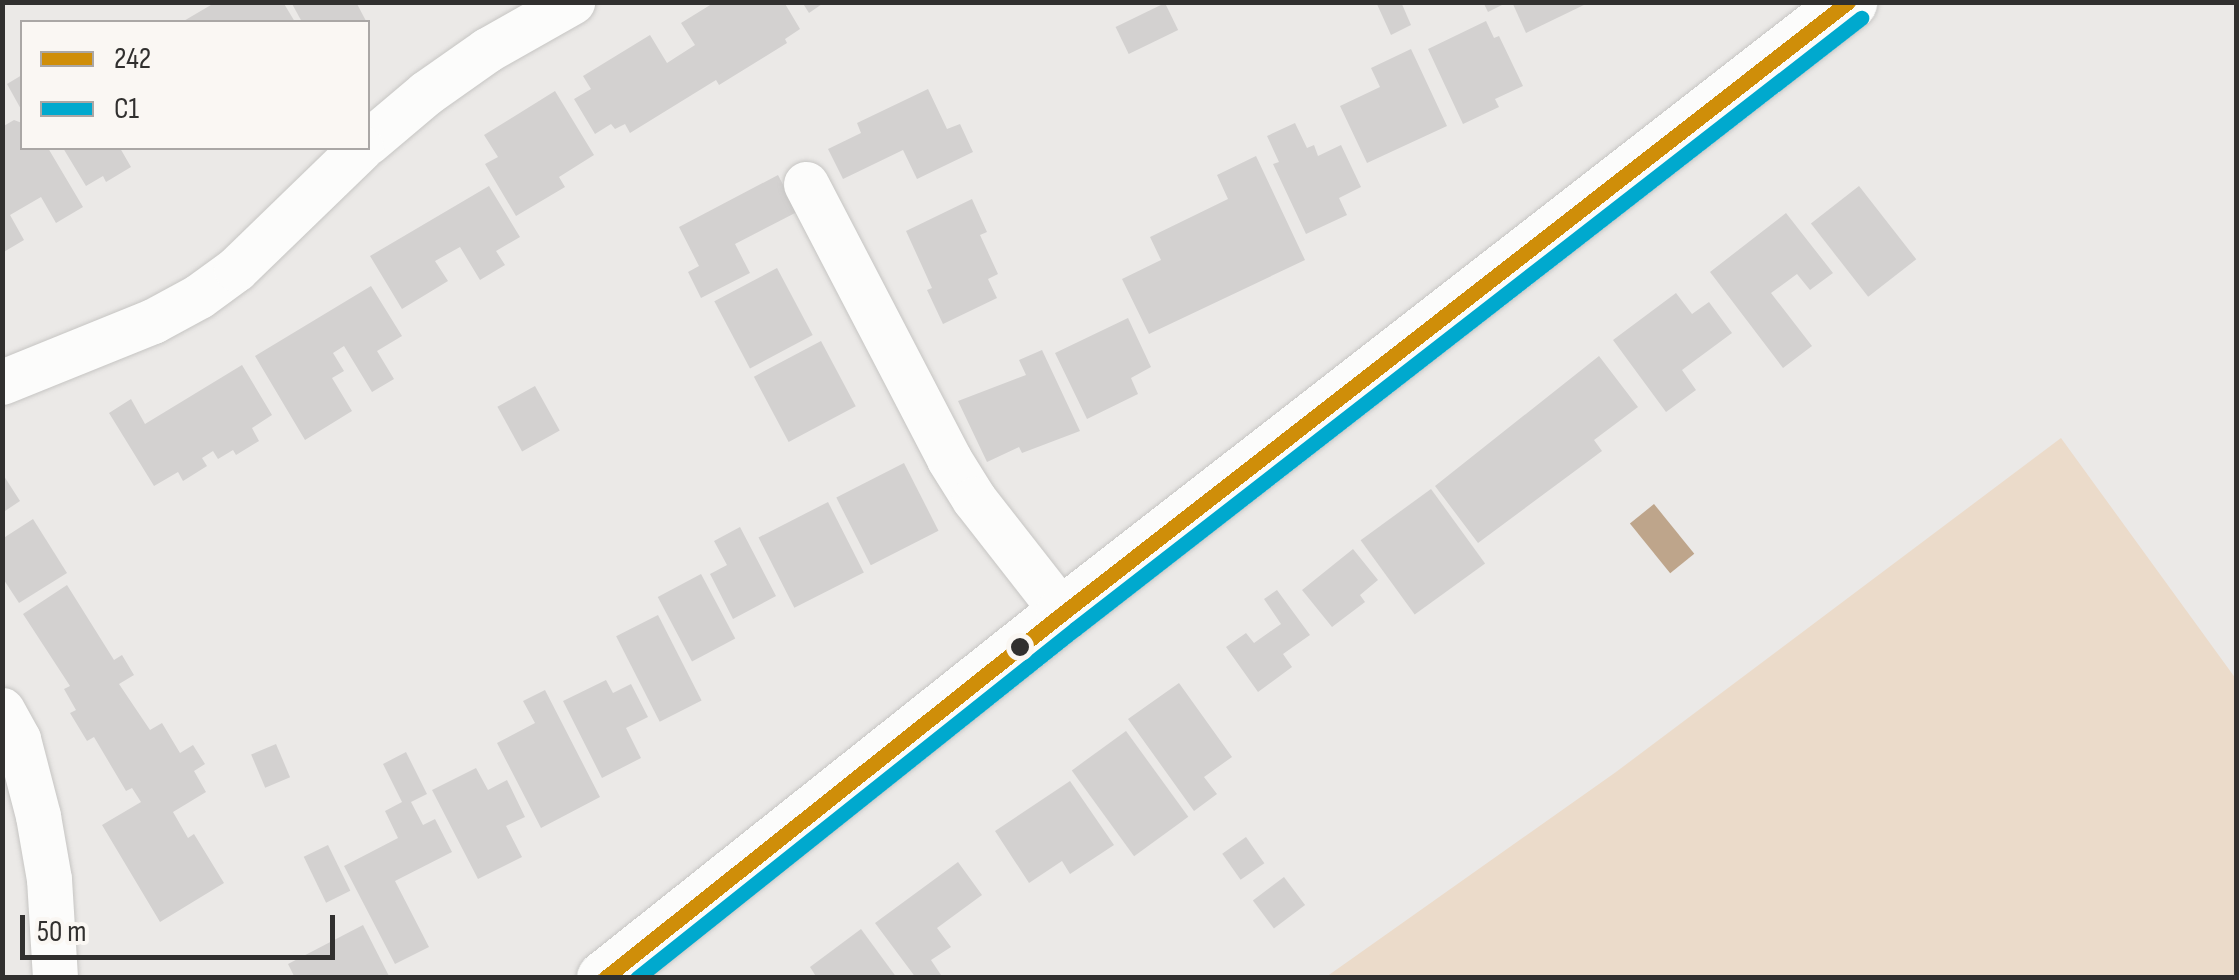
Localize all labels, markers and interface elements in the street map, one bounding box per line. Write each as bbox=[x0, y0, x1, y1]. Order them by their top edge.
legend bbox=[20, 20, 370, 150]
text: 242 bbox=[114, 41, 151, 77]
text: C1 bbox=[114, 91, 139, 127]
unlabelled marker bbox=[1010, 637, 1030, 657]
scale bar bbox=[25, 895, 340, 957]
text: 50 m bbox=[37, 914, 86, 950]

